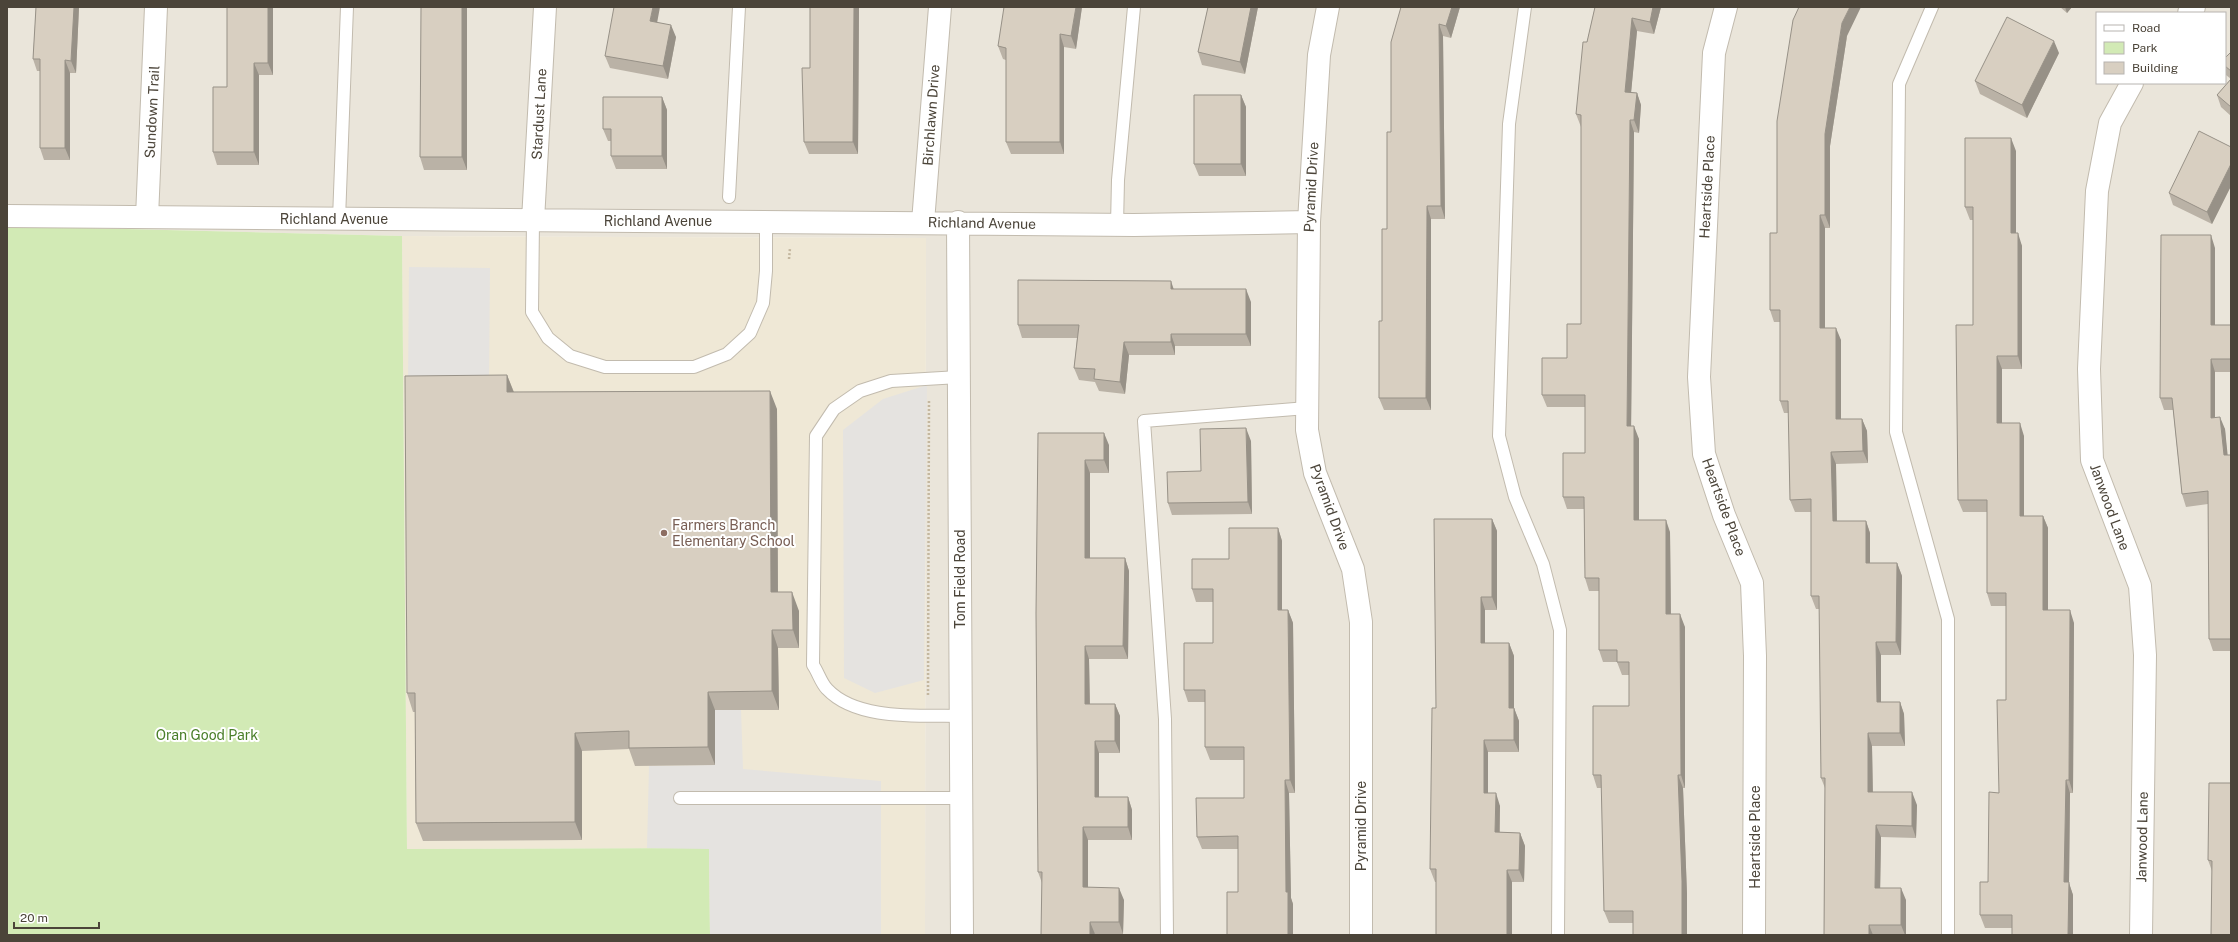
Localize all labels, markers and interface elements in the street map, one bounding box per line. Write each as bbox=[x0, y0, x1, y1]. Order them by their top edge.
legend bbox=[2096, 12, 2226, 84]
text: Road bbox=[2132, 21, 2160, 35]
text: Park bbox=[2132, 41, 2158, 55]
text: Building bbox=[2132, 61, 2178, 75]
street label: Birchlawn Drive bbox=[919, 64, 943, 166]
street label: Sundown Trail bbox=[142, 65, 162, 159]
street label: Stardust Lane bbox=[529, 68, 549, 160]
street label: Heartside Place bbox=[1696, 135, 1718, 239]
street label: Pyramid Drive bbox=[1301, 141, 1321, 233]
street label: Richland Avenue bbox=[280, 211, 388, 227]
street label: Richland Avenue bbox=[604, 213, 712, 229]
street label: Richland Avenue bbox=[928, 214, 1036, 232]
street label: Heartside Place bbox=[1699, 456, 1749, 558]
street label: Pyramid Drive bbox=[1307, 462, 1353, 552]
street label: Janwood Lane bbox=[2087, 462, 2133, 553]
place label: Farmers Branch Elementary School bbox=[672, 517, 795, 549]
marker: Farmers Branch Elementary School bbox=[659, 528, 669, 538]
street label: Tom Field Road bbox=[952, 529, 968, 629]
park label: Oran Good Park bbox=[156, 727, 258, 743]
street label: Pyramid Drive bbox=[1353, 781, 1369, 871]
street label: Heartside Place bbox=[1747, 785, 1763, 889]
street label: Janwood Lane bbox=[2133, 791, 2151, 883]
scale bar bbox=[14, 904, 99, 930]
text: 20 m bbox=[20, 911, 48, 925]

